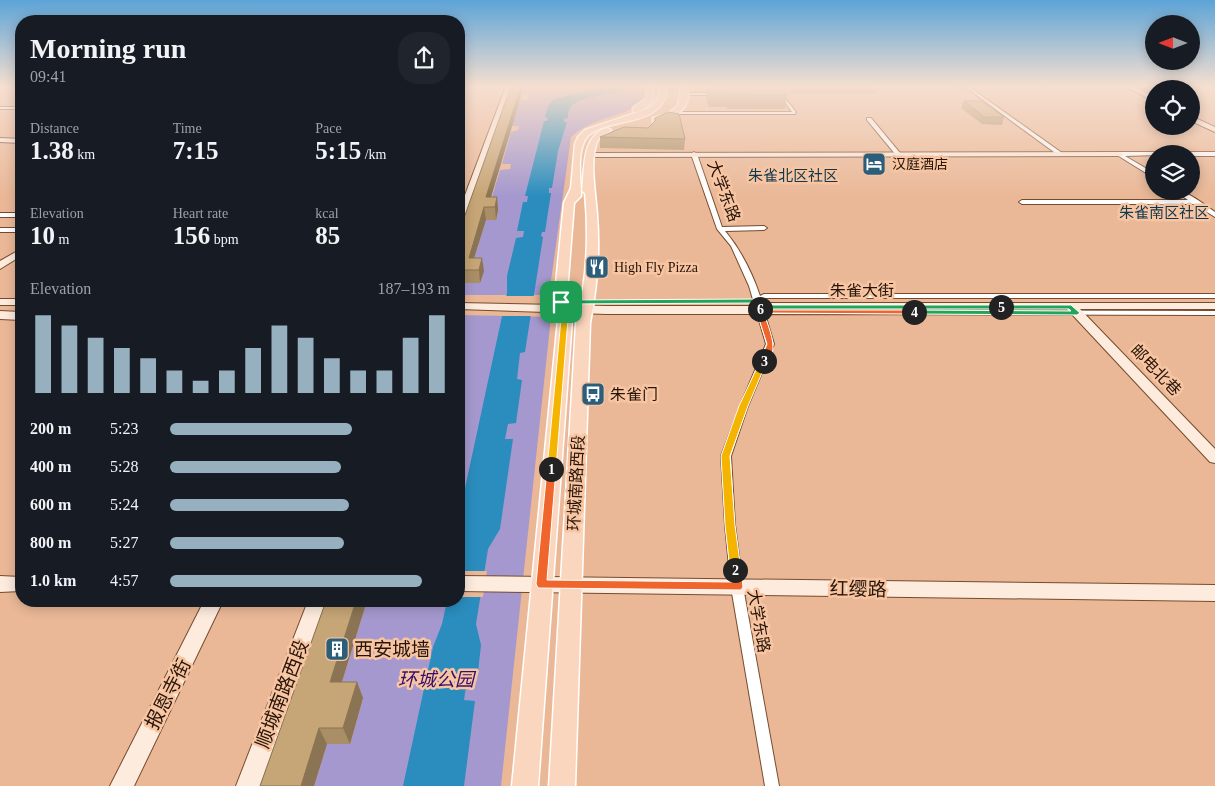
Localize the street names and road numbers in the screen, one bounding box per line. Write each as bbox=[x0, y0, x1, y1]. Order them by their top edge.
street label: 大学东路 bbox=[705, 158, 743, 224]
street label: 朱雀大街 bbox=[830, 282, 894, 299]
street label: 邮电北巷 bbox=[1128, 341, 1184, 399]
street label: 环城南路西段 bbox=[565, 435, 587, 531]
street label: 红缨路 bbox=[829, 578, 887, 600]
street label: 大学东路 bbox=[745, 588, 773, 654]
street label: 顺城南路西段 bbox=[252, 637, 312, 751]
street label: 报恩寺街 bbox=[141, 655, 195, 733]

